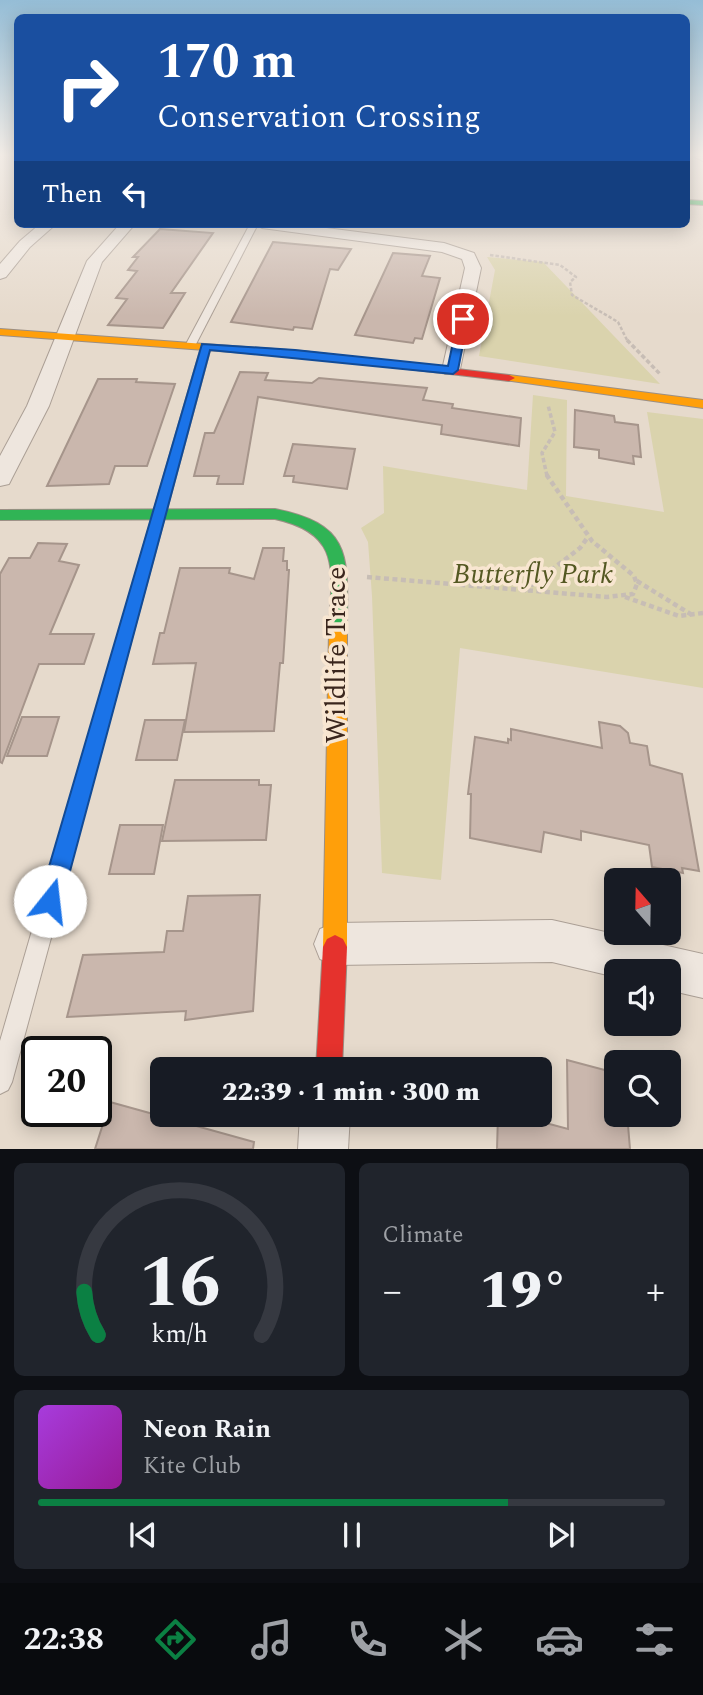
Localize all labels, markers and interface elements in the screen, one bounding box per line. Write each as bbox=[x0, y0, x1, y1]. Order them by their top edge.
text: 170 m bbox=[157, 25, 296, 100]
icon: right bbox=[42, 42, 133, 133]
text: Conservation Crossing bbox=[157, 93, 481, 142]
text: Then bbox=[42, 174, 102, 214]
icon: left bbox=[116, 175, 154, 213]
pin bbox=[433, 289, 493, 349]
icon: arrive bbox=[444, 300, 482, 338]
park label: Butterfly Park bbox=[453, 553, 613, 596]
street label: Wildlife Trace bbox=[315, 566, 358, 744]
position arrow bbox=[13, 864, 87, 938]
north arrow bbox=[604, 868, 681, 945]
map controls bbox=[604, 868, 681, 1127]
button: sound bbox=[604, 959, 681, 1036]
speed limit sign: 20 bbox=[21, 1036, 112, 1127]
button: search bbox=[604, 1050, 681, 1127]
text: 22:39 · 1 min · 300 m bbox=[222, 1072, 480, 1112]
text: Climate bbox=[383, 1218, 463, 1253]
text: 16 bbox=[138, 1229, 220, 1340]
text: 19° bbox=[480, 1252, 568, 1331]
text: − bbox=[383, 1263, 402, 1321]
text: + bbox=[646, 1263, 665, 1321]
text: km/h bbox=[151, 1316, 207, 1354]
text: Neon Rain bbox=[143, 1409, 271, 1449]
text: Kite Club bbox=[143, 1449, 241, 1484]
icon: previous bbox=[124, 1516, 162, 1554]
icon: pause bbox=[333, 1516, 371, 1554]
icon: next bbox=[542, 1516, 580, 1554]
text: 22:38 bbox=[23, 1615, 104, 1664]
icon: directions bbox=[151, 1615, 200, 1664]
icon: music bbox=[247, 1615, 296, 1664]
icon: phone bbox=[343, 1615, 392, 1664]
icon: climate bbox=[439, 1615, 488, 1664]
icon: car bbox=[535, 1615, 584, 1664]
icon: filters bbox=[630, 1615, 679, 1664]

